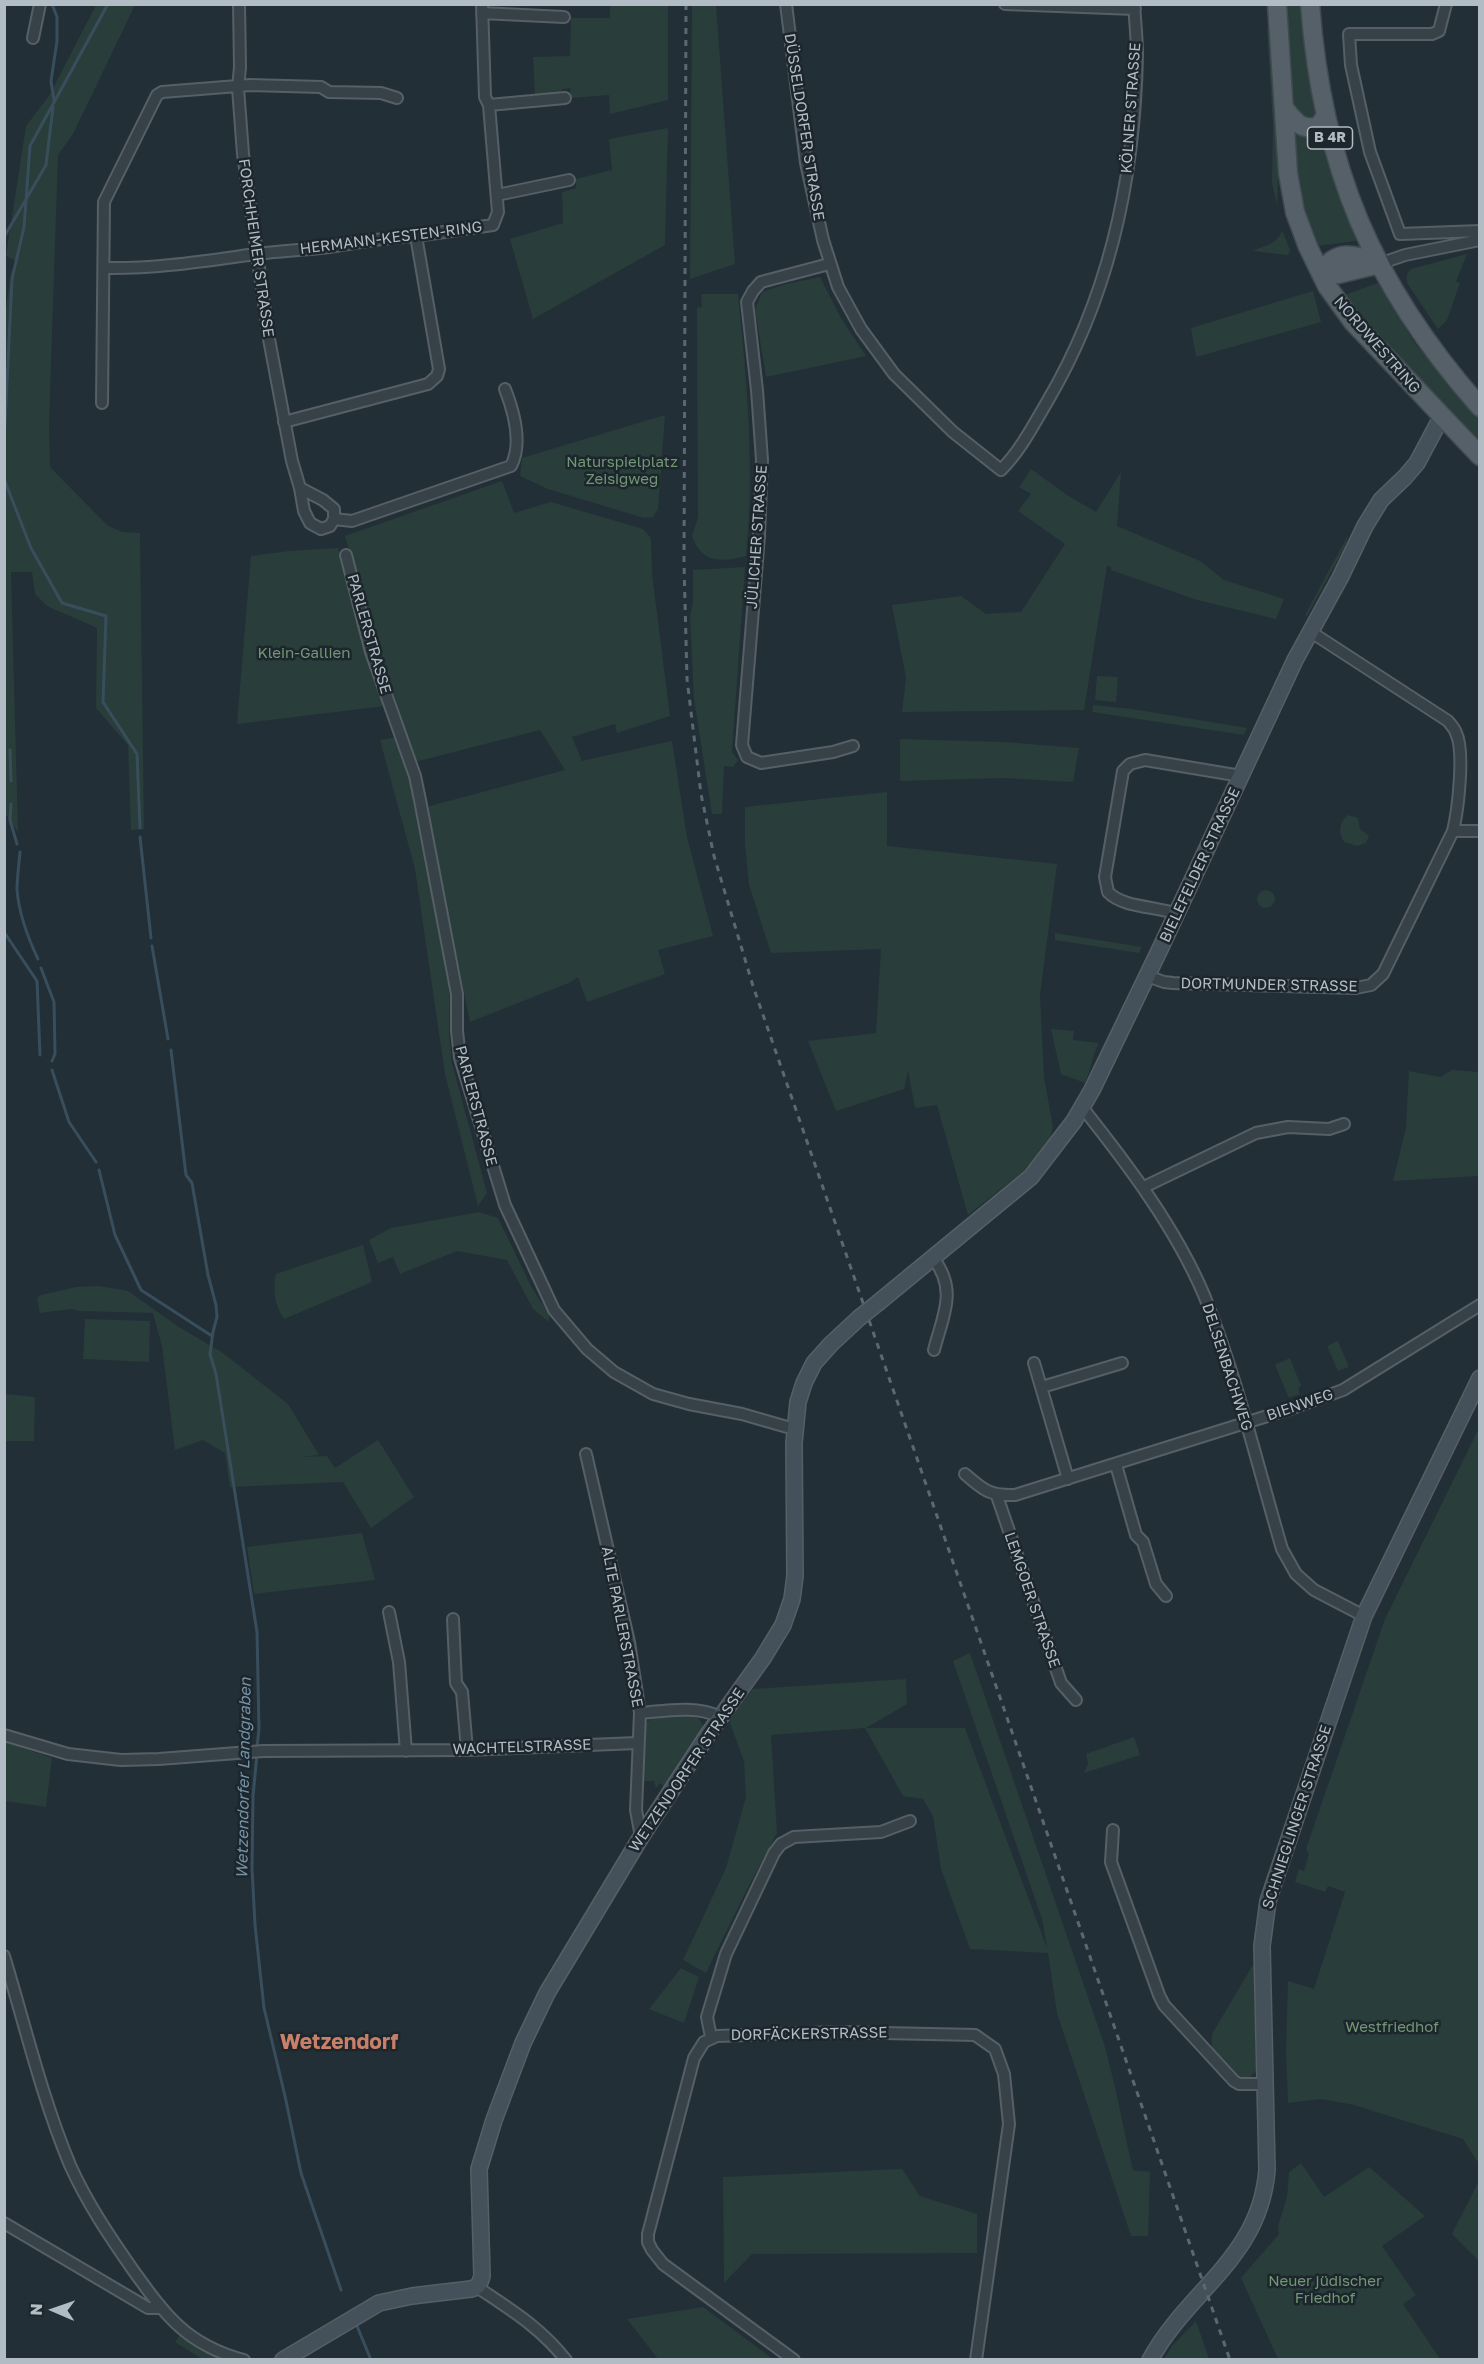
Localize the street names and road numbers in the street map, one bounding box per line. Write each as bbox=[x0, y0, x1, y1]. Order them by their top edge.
street label: DÜSSELDORFER STRASSE bbox=[780, 32, 828, 222]
street label: KÖLNER STRASSE bbox=[1117, 42, 1145, 174]
road number: B 4R bbox=[1308, 127, 1352, 149]
street label: FORCHHEIMER STRASSE bbox=[235, 158, 277, 338]
street label: HERMANN-KESTEN-RING bbox=[299, 218, 483, 258]
street label: NORDWESTRING bbox=[1330, 293, 1424, 397]
street label: JÜLICHER STRASSE bbox=[743, 464, 771, 610]
street label: PARLERSTRASSE bbox=[343, 572, 395, 696]
street label: BIELEFELDER STRASSE bbox=[1156, 785, 1244, 945]
street label: DORTMUNDER STRASSE bbox=[1180, 974, 1358, 996]
street label: PARLERSTRASSE bbox=[451, 1044, 501, 1168]
street label: DELSENBACHWEG bbox=[1198, 1301, 1256, 1433]
street label: BIENWEG bbox=[1264, 1385, 1336, 1425]
street label: LEMGOER STRASSE bbox=[1000, 1530, 1064, 1670]
street label: ALTE PARLERSTRASSE bbox=[598, 1545, 646, 1709]
street label: WETZENDORFER STRASSE bbox=[625, 1685, 749, 1855]
street label: SCHNIEGLINGER STRASSE bbox=[1259, 1723, 1335, 1911]
street label: WACHTELSTRASSE bbox=[452, 1736, 592, 1758]
street label: DORFÄCKERSTRASSE bbox=[731, 2024, 887, 2044]

